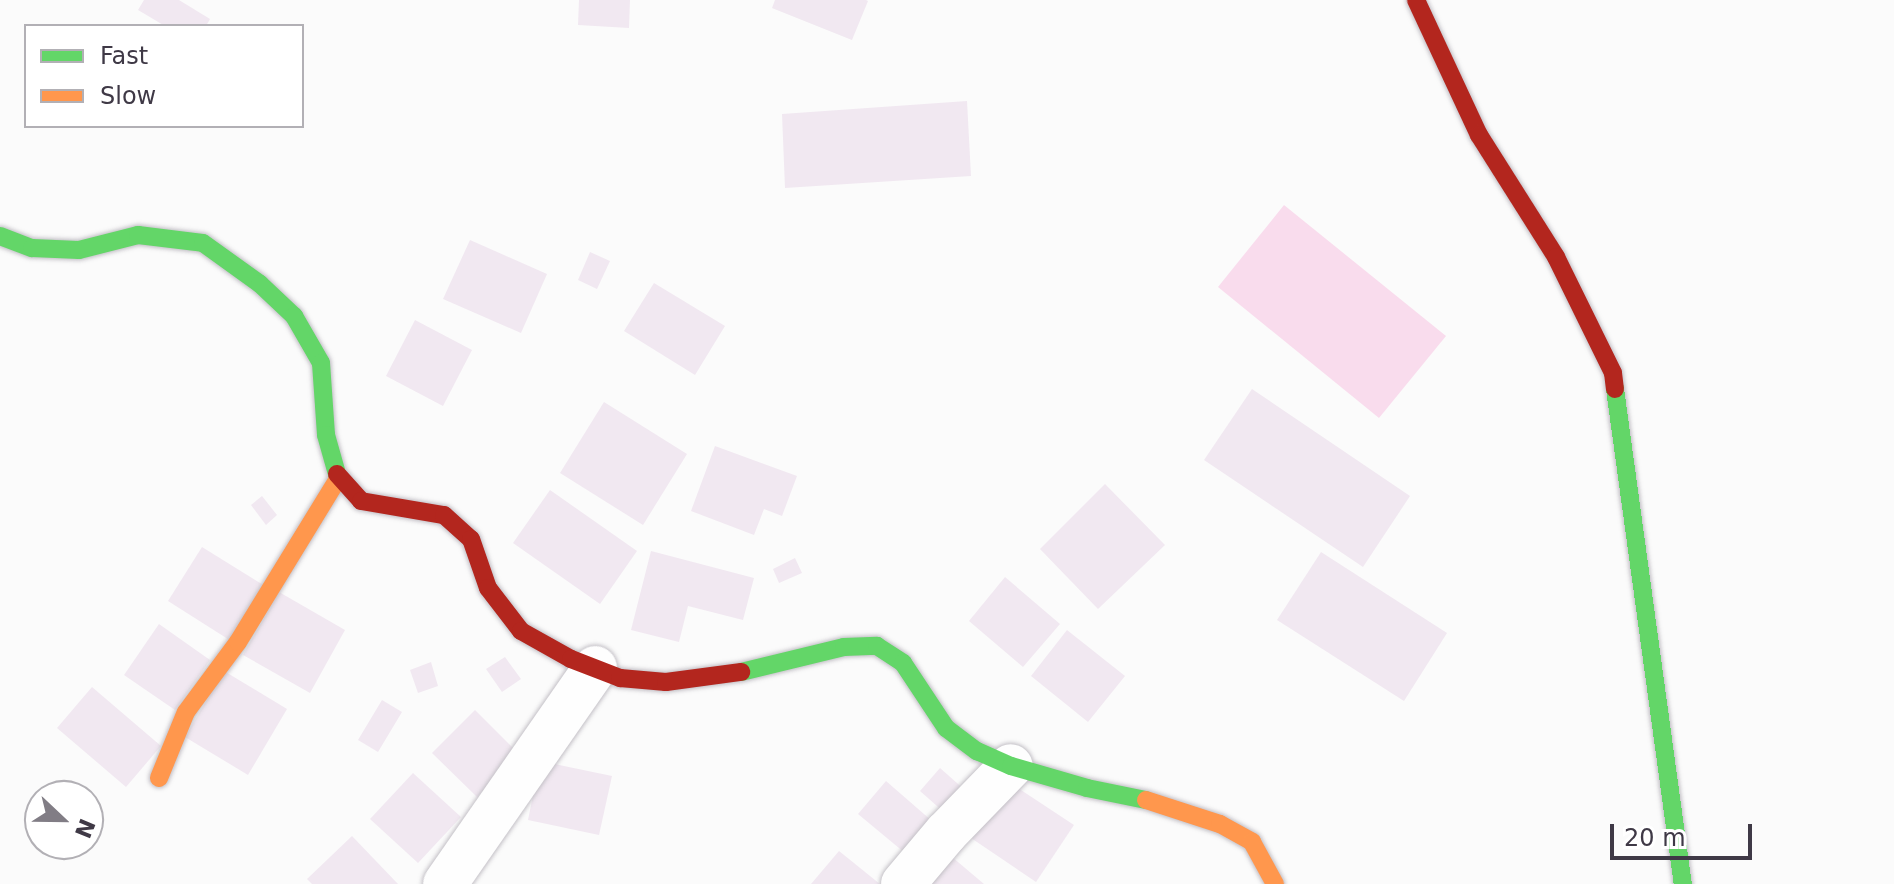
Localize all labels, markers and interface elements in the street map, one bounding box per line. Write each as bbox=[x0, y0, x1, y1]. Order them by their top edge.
legend bbox=[24, 24, 304, 128]
text: Fast bbox=[100, 42, 148, 70]
text: Slow bbox=[100, 82, 156, 110]
north arrow bbox=[24, 780, 104, 860]
scale bar bbox=[1614, 808, 1756, 858]
text: N bbox=[70, 815, 100, 842]
text: 20 m bbox=[1624, 824, 1686, 852]

